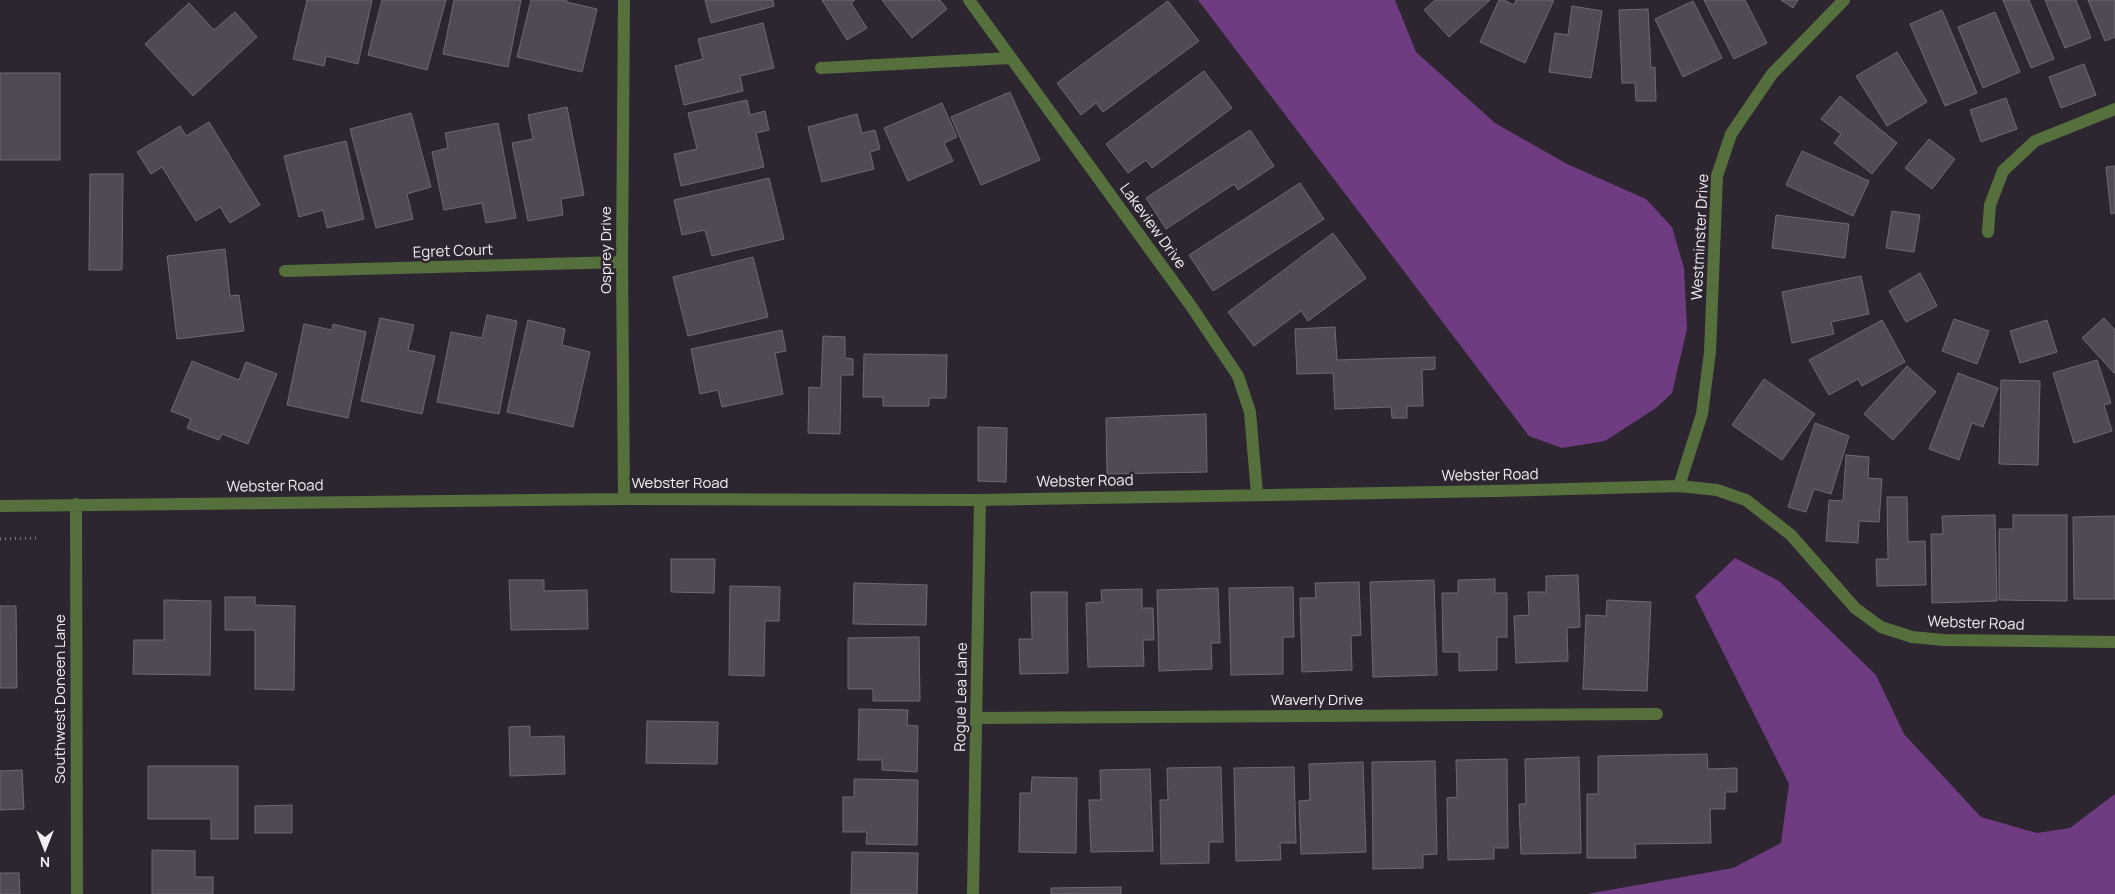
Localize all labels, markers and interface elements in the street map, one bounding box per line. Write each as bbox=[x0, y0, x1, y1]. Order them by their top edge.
street label: Westminster Drive bbox=[1686, 173, 1713, 301]
street label: Lakeview Drive bbox=[1115, 179, 1192, 273]
street label: Osprey Drive bbox=[595, 206, 616, 294]
street label: Egret Court bbox=[412, 239, 494, 262]
street label: Webster Road bbox=[1441, 463, 1539, 486]
street label: Webster Road bbox=[1036, 469, 1134, 492]
street label: Webster Road bbox=[631, 472, 729, 493]
street label: Webster Road bbox=[226, 474, 324, 497]
street label: Webster Road bbox=[1927, 610, 2025, 635]
street label: Southwest Doneen Lane bbox=[49, 614, 70, 784]
street label: Rogue Lea Lane bbox=[949, 642, 972, 752]
street label: Waverly Drive bbox=[1271, 689, 1363, 710]
north arrow bbox=[20, 824, 70, 874]
text: N bbox=[40, 853, 50, 872]

